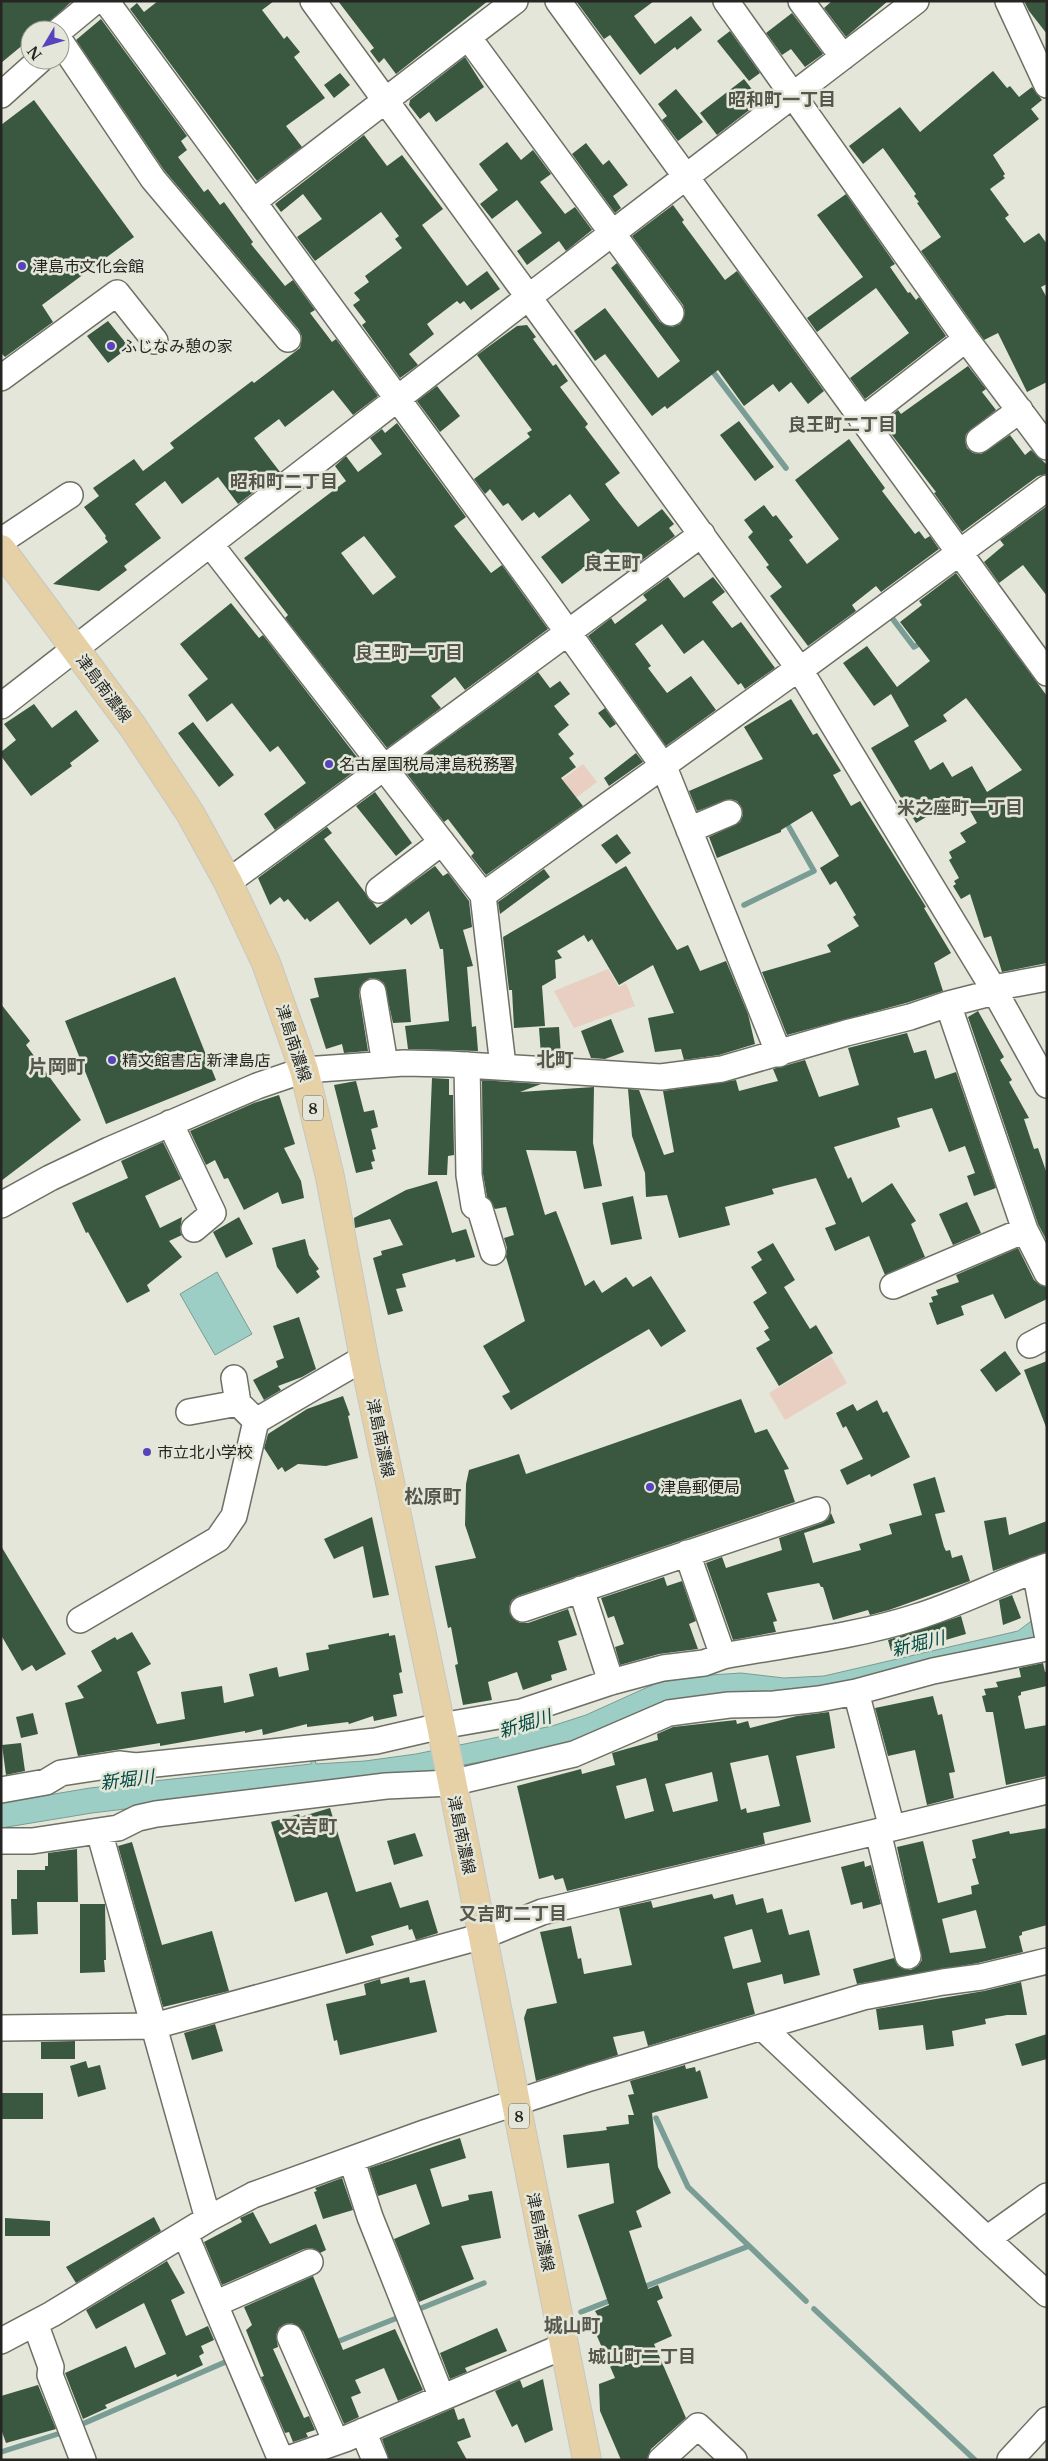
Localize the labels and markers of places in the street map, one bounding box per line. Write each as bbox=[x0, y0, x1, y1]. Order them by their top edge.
place label: 津島市文化会館 bbox=[32, 256, 144, 276]
marker: 津島市文化会館 bbox=[16, 260, 28, 272]
place label: ふじなみ憩の家 bbox=[121, 336, 233, 356]
marker: ふじなみ憩の家 bbox=[105, 340, 117, 352]
place label: 名古屋国税局津島税務署 bbox=[339, 754, 515, 774]
marker: 名古屋国税局津島税務署 bbox=[323, 758, 335, 770]
place label: 精文館書店 新津島店 bbox=[122, 1050, 271, 1070]
marker: 精文館書店 新津島店 bbox=[106, 1054, 118, 1066]
place label: 市立北小学校 bbox=[157, 1442, 253, 1462]
marker: 市立北小学校 bbox=[141, 1446, 153, 1458]
place label: 津島郵便局 bbox=[660, 1477, 740, 1497]
marker: 津島郵便局 bbox=[644, 1481, 656, 1493]

